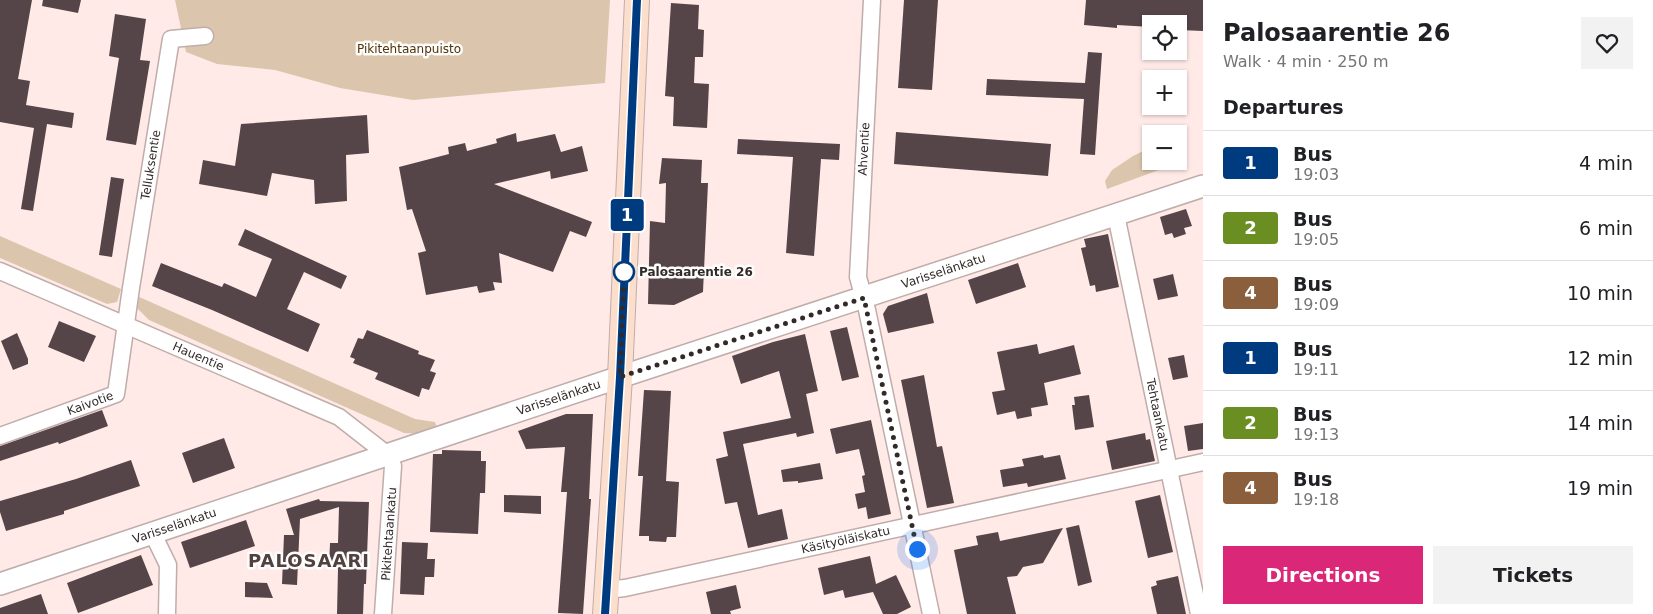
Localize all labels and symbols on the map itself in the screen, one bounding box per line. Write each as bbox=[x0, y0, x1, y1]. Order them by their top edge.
park label: Pikitehtaanpuisto bbox=[357, 42, 461, 56]
street label: Ahventie bbox=[856, 122, 872, 176]
street label: Telluksentie bbox=[138, 129, 163, 202]
line badge: 1 bbox=[611, 199, 643, 231]
street label: Varisselänkatu bbox=[900, 251, 987, 291]
marker: Palosaarentie 26 bbox=[613, 261, 635, 283]
place label: Palosaarentie 26 bbox=[639, 265, 753, 279]
street label: Hauentie bbox=[171, 339, 226, 374]
street label: Tehtaankatu bbox=[1143, 376, 1172, 452]
street label: Varisselänkatu bbox=[515, 377, 602, 418]
street label: Kaivotie bbox=[65, 389, 115, 418]
street label: Pikitehtaankatu bbox=[379, 487, 399, 581]
street label: Varisselänkatu bbox=[131, 505, 218, 546]
street label: Käsityöläiskatu bbox=[800, 523, 891, 556]
your location bbox=[905, 537, 930, 562]
district label: PALOSAARI bbox=[248, 550, 370, 571]

